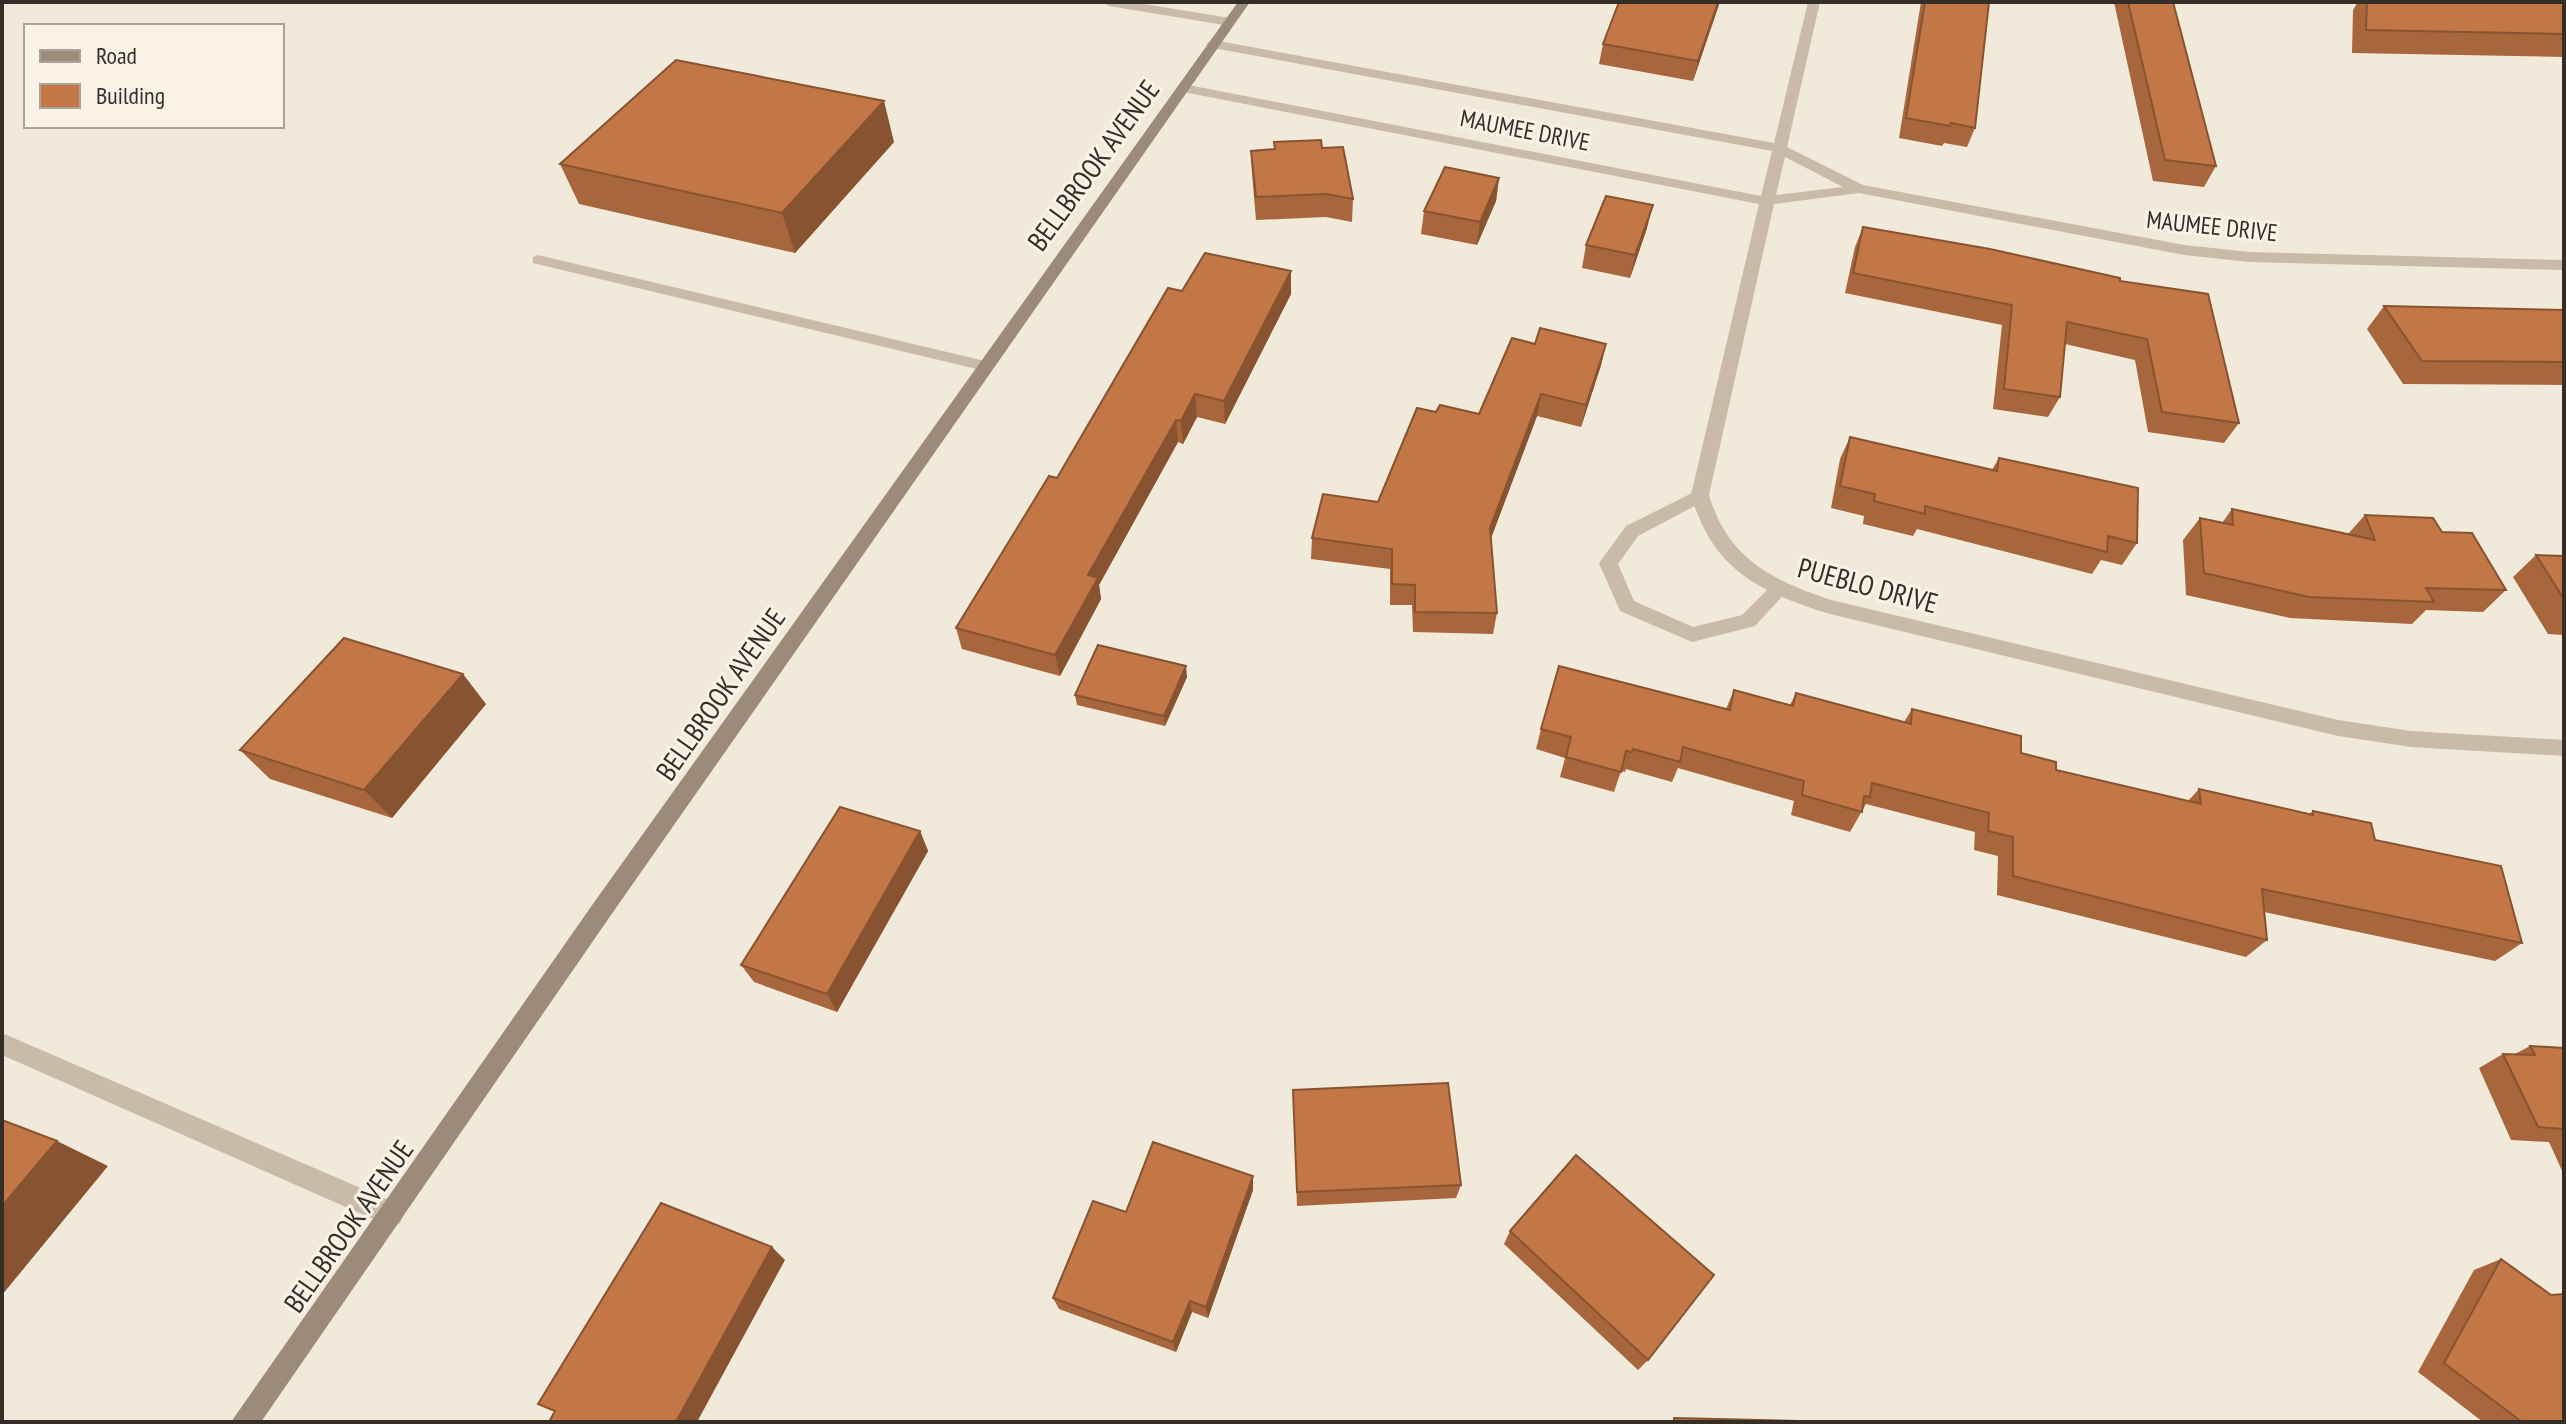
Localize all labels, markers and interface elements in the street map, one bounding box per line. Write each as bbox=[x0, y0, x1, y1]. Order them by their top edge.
legend bbox=[24, 24, 284, 128]
text: Road bbox=[96, 40, 137, 71]
street label: BELLBROOK AVENUE bbox=[1019, 72, 1167, 258]
text: Building bbox=[96, 80, 165, 111]
street label: MAUMEE DRIVE bbox=[1458, 102, 1592, 158]
street label: MAUMEE DRIVE bbox=[2145, 204, 2279, 248]
street label: PUEBLO DRIVE bbox=[1794, 549, 1942, 621]
street label: BELLBROOK AVENUE bbox=[647, 601, 793, 787]
street label: BELLBROOK AVENUE bbox=[275, 1133, 421, 1319]

